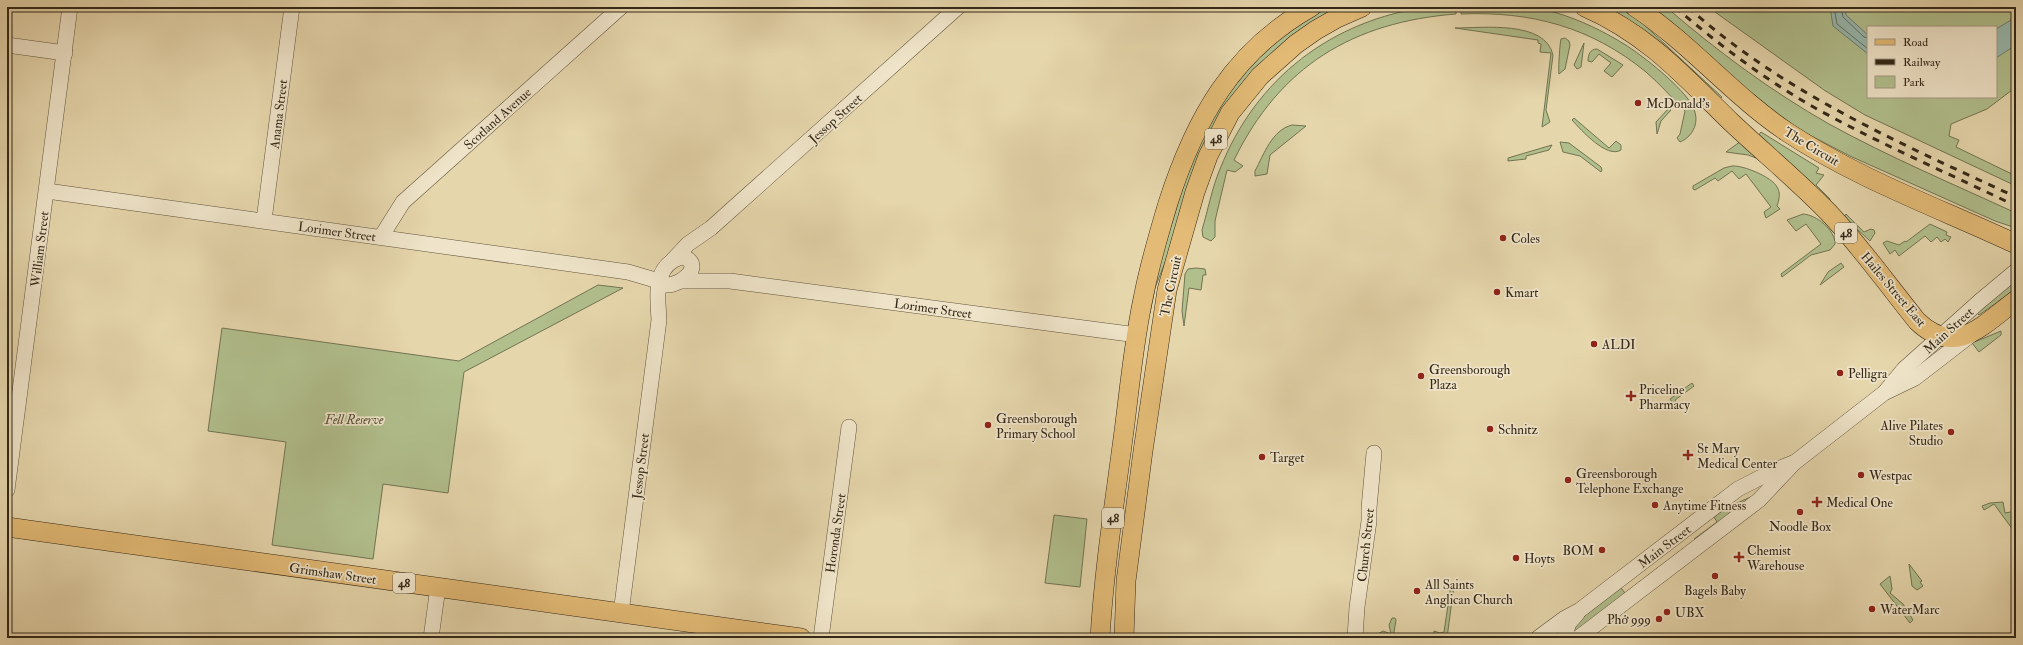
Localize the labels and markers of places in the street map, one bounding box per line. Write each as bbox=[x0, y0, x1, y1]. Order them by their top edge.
place label: McDonald's bbox=[1646, 96, 1710, 112]
marker: McDonald's bbox=[1633, 98, 1643, 108]
place label: Coles bbox=[1511, 231, 1540, 247]
marker: Coles bbox=[1498, 233, 1508, 243]
place label: Kmart bbox=[1505, 285, 1539, 301]
marker: Kmart bbox=[1492, 287, 1502, 297]
place label: ALDI bbox=[1601, 337, 1635, 353]
marker: ALDI bbox=[1589, 339, 1599, 349]
place label: Greensborough Plaza bbox=[1429, 362, 1511, 393]
place label: Pelligra bbox=[1848, 366, 1888, 382]
marker: Pelligra bbox=[1835, 368, 1845, 378]
marker: Greensborough Plaza bbox=[1416, 371, 1426, 381]
place label: Priceline Pharmacy bbox=[1639, 382, 1690, 414]
marker: Priceline Pharmacy bbox=[1626, 391, 1636, 401]
place label: Greensborough Primary School bbox=[996, 411, 1078, 443]
place label: Alive Pilates Studio bbox=[1880, 418, 1944, 449]
marker: Greensborough Primary School bbox=[983, 420, 993, 430]
place label: Schnitz bbox=[1498, 422, 1539, 438]
marker: Schnitz bbox=[1485, 424, 1495, 434]
marker: Alive Pilates Studio bbox=[1946, 427, 1956, 437]
place label: St Mary Medical Center bbox=[1697, 441, 1777, 472]
marker: St Mary Medical Center bbox=[1682, 449, 1694, 461]
place label: Target bbox=[1270, 450, 1304, 466]
marker: Target bbox=[1257, 452, 1267, 462]
place label: Greensborough Telephone Exchange bbox=[1576, 466, 1684, 498]
place label: Westpac bbox=[1868, 468, 1912, 485]
marker: Westpac bbox=[1856, 470, 1866, 480]
marker: Greensborough Telephone Exchange bbox=[1563, 475, 1573, 485]
place label: Medical One bbox=[1826, 495, 1894, 511]
marker: Medical One bbox=[1811, 496, 1823, 508]
place label: Anytime Fitness bbox=[1662, 498, 1747, 515]
marker: Anytime Fitness bbox=[1650, 500, 1660, 510]
marker: Noodle Box bbox=[1795, 507, 1805, 517]
place label: Noodle Box bbox=[1769, 519, 1831, 535]
place label: BOM bbox=[1562, 543, 1594, 559]
place label: Chemist Warehouse bbox=[1746, 543, 1805, 574]
marker: BOM bbox=[1597, 545, 1607, 555]
place label: Hoyts bbox=[1524, 551, 1556, 568]
marker: Chemist Warehouse bbox=[1734, 552, 1744, 562]
marker: Hoyts bbox=[1511, 553, 1521, 563]
marker: Bagels Baby bbox=[1710, 571, 1720, 581]
place label: All Saints Anglican Church bbox=[1424, 577, 1513, 608]
place label: Bagels Baby bbox=[1684, 583, 1746, 600]
marker: All Saints Anglican Church bbox=[1412, 586, 1422, 596]
place label: WaterMarc bbox=[1879, 602, 1940, 618]
marker: WaterMarc bbox=[1867, 604, 1877, 614]
place label: UBX bbox=[1675, 605, 1704, 621]
marker: UBX bbox=[1662, 607, 1672, 617]
place label: Phở 999 bbox=[1607, 612, 1651, 628]
marker: Phở 999 bbox=[1654, 614, 1664, 624]

